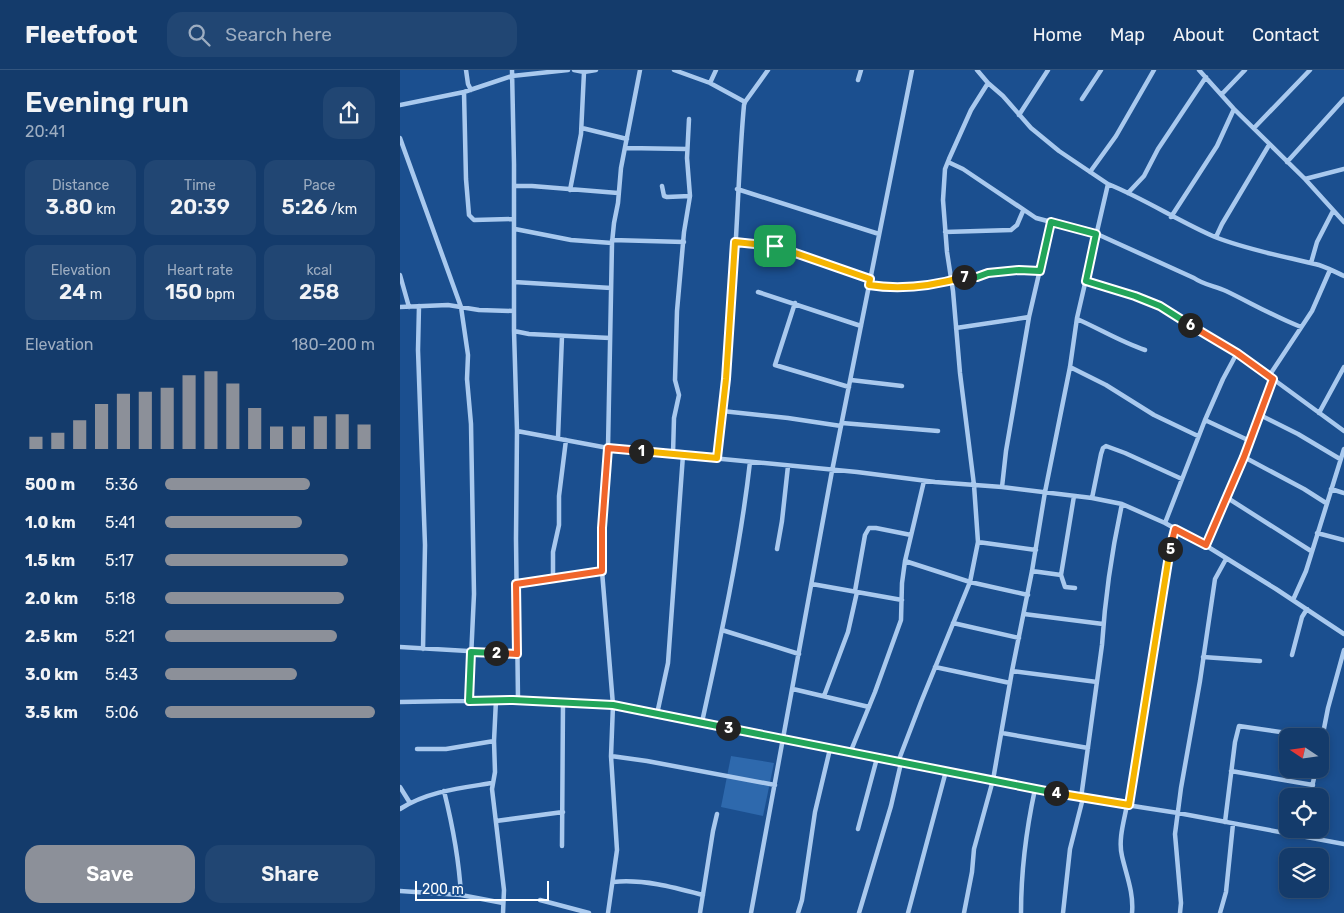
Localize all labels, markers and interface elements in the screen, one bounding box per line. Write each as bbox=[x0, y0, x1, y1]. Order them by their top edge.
search box bbox=[167, 12, 517, 57]
text: Fleetfoot bbox=[25, 21, 137, 49]
icon: search bbox=[185, 21, 213, 49]
text: Search here bbox=[225, 23, 332, 46]
text: Home bbox=[1033, 24, 1082, 46]
text: Map bbox=[1110, 24, 1145, 46]
text: About bbox=[1173, 24, 1224, 46]
text: Contact bbox=[1252, 24, 1319, 46]
text: Evening run bbox=[25, 86, 189, 119]
button: share bbox=[323, 87, 375, 139]
text: 20:41 bbox=[25, 122, 65, 141]
text: Distance bbox=[52, 177, 109, 194]
text: Time bbox=[184, 177, 216, 194]
text: Pace bbox=[303, 177, 335, 194]
text: 3.80 bbox=[46, 194, 93, 219]
text: 20:39 bbox=[170, 194, 230, 219]
text: 5:26 bbox=[281, 194, 327, 219]
text: km bbox=[93, 201, 116, 218]
text: /km bbox=[327, 201, 357, 218]
pin bbox=[754, 225, 796, 267]
icon: arrive bbox=[761, 232, 789, 260]
text: Elevation bbox=[51, 262, 111, 279]
text: Heart rate bbox=[167, 262, 233, 279]
text: kcal bbox=[306, 262, 332, 279]
pin: 7 bbox=[952, 264, 976, 290]
text: 7 bbox=[960, 269, 969, 286]
text: 24 bbox=[59, 279, 86, 304]
text: 150 bbox=[165, 279, 202, 304]
text: 258 bbox=[299, 279, 340, 304]
text: m bbox=[86, 286, 102, 303]
text: bpm bbox=[202, 286, 235, 303]
pin: 6 bbox=[1178, 312, 1202, 338]
text: 6 bbox=[1186, 317, 1195, 334]
text: Elevation bbox=[25, 335, 94, 354]
text: 180–200 m bbox=[291, 335, 375, 354]
pin: 1 bbox=[628, 438, 654, 464]
text: 1 bbox=[638, 443, 645, 460]
text: 500 m bbox=[25, 475, 75, 494]
text: 5:36 bbox=[105, 475, 138, 494]
text: 1.0 km bbox=[25, 513, 76, 532]
text: 5:41 bbox=[105, 513, 135, 532]
pin: 5 bbox=[1158, 536, 1182, 562]
text: 5 bbox=[1166, 541, 1175, 558]
text: 1.5 km bbox=[25, 551, 75, 570]
text: 5:17 bbox=[105, 551, 134, 570]
text: 2.0 km bbox=[25, 589, 78, 608]
text: 5:18 bbox=[105, 589, 136, 608]
text: 2.5 km bbox=[25, 627, 78, 646]
text: 5:21 bbox=[105, 627, 135, 646]
pin: 2 bbox=[484, 640, 508, 666]
text: 2 bbox=[492, 645, 501, 662]
text: 3.0 km bbox=[25, 665, 78, 684]
text: 5:43 bbox=[105, 665, 138, 684]
text: 3.5 km bbox=[25, 703, 78, 722]
text: 5:06 bbox=[105, 703, 138, 722]
pin: 3 bbox=[716, 716, 740, 740]
text: 3 bbox=[724, 720, 733, 737]
north arrow bbox=[1279, 728, 1329, 778]
map controls bbox=[1279, 728, 1329, 898]
pin: 4 bbox=[1044, 780, 1068, 806]
text: 4 bbox=[1052, 785, 1061, 802]
button: locate bbox=[1279, 788, 1329, 838]
button: Save bbox=[25, 845, 195, 903]
button: Share bbox=[205, 845, 375, 903]
button: layers bbox=[1279, 848, 1329, 898]
scale bar bbox=[415, 878, 549, 901]
text: 200 m bbox=[422, 881, 464, 898]

